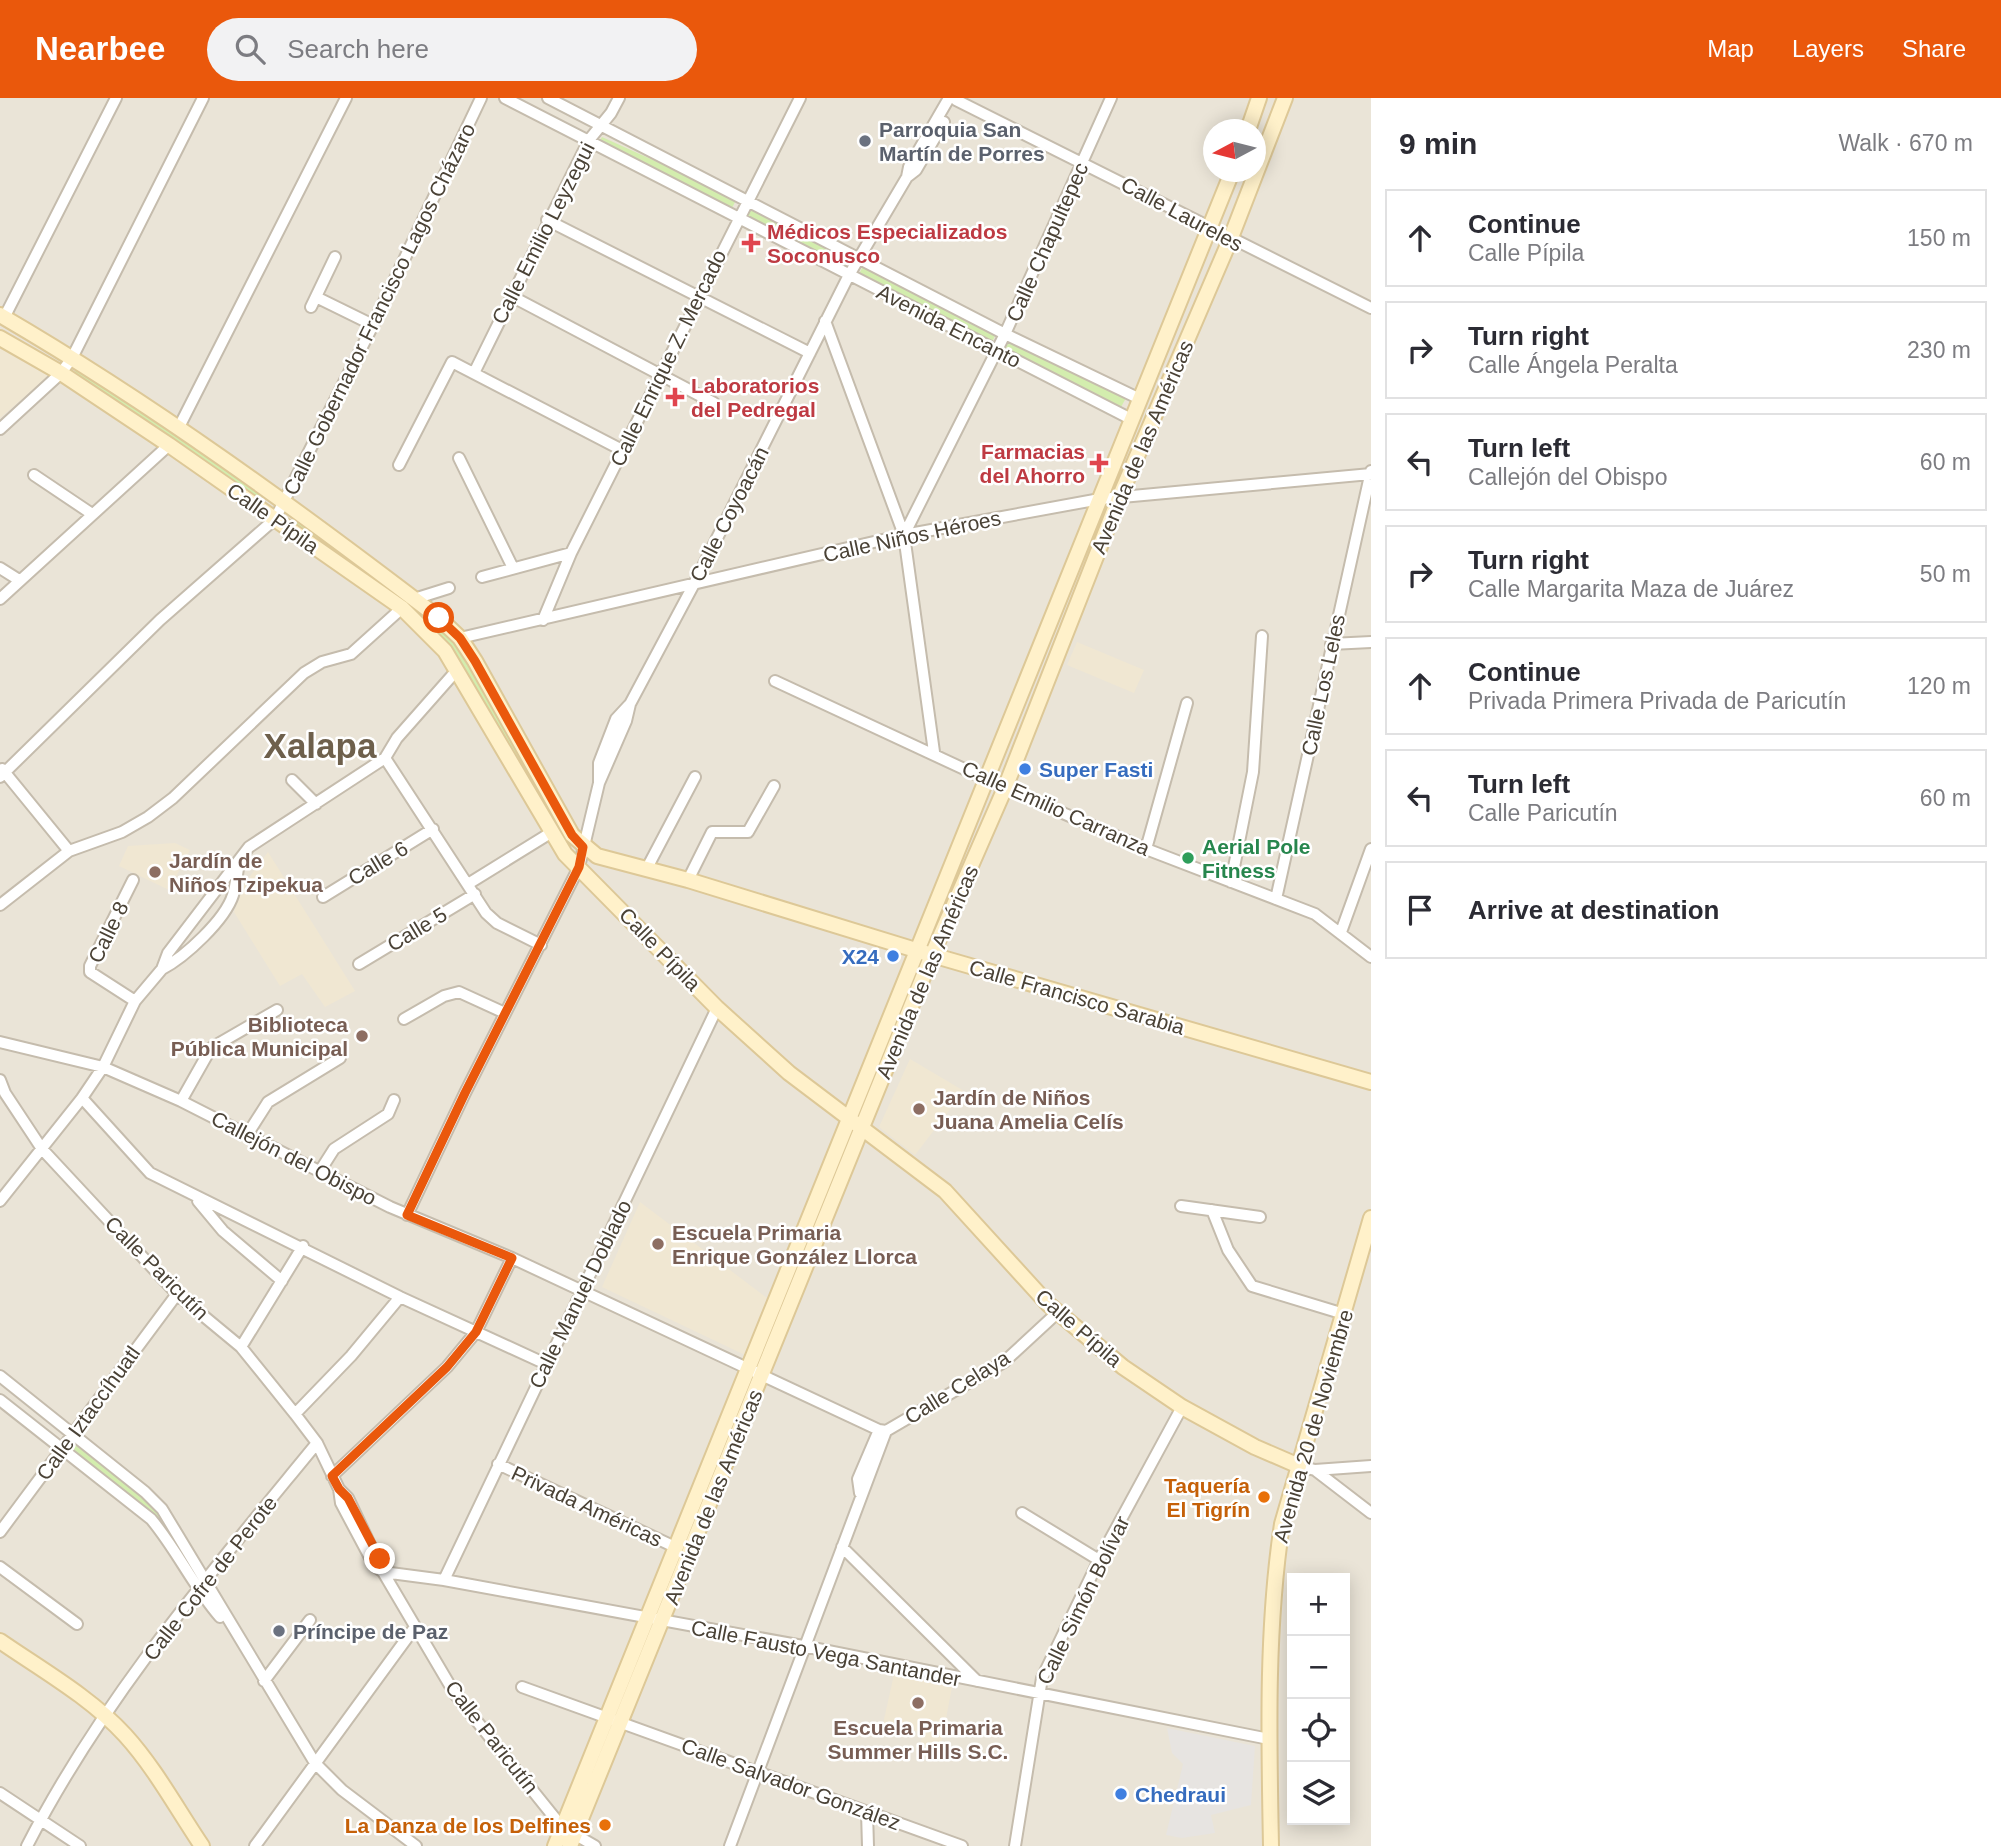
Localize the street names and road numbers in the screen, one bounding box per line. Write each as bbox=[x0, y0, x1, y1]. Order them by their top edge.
street label: Calle Gobernador Francisco Lagos Cházaro bbox=[279, 119, 479, 499]
street label: Calle Emilio Leyzegui bbox=[487, 138, 599, 328]
street label: Calle Chapultepec bbox=[1002, 159, 1092, 325]
street label: Calle Laureles bbox=[1117, 172, 1247, 256]
street label: Calle Enrique Z. Mercado bbox=[605, 246, 731, 470]
street label: Avenida Encanto bbox=[873, 280, 1025, 372]
street label: Avenida de las Américas bbox=[1087, 337, 1197, 557]
street label: Calle Coyoacán bbox=[685, 443, 773, 585]
street label: Calle Pípila bbox=[223, 478, 323, 558]
street label: Calle Niños Héroes bbox=[821, 506, 1003, 566]
street label: Calle Los Leles bbox=[1297, 612, 1349, 758]
street label: Calle Emilio Carranza bbox=[959, 756, 1154, 860]
street label: Calle 6 bbox=[344, 836, 412, 890]
street label: Avenida de las Américas bbox=[872, 862, 982, 1082]
street label: Calle 8 bbox=[83, 898, 133, 966]
street label: Calle 5 bbox=[383, 902, 451, 956]
street label: Calle Pípila bbox=[615, 903, 705, 995]
street label: Calle Francisco Sarabia bbox=[967, 955, 1188, 1039]
street label: Callejón del Obispo bbox=[208, 1106, 380, 1210]
street label: Calle Manuel Doblado bbox=[524, 1196, 636, 1392]
street label: Calle Paricutín bbox=[101, 1212, 213, 1324]
street label: Calle Pípila bbox=[1031, 1284, 1127, 1372]
street label: Avenida 20 de Noviembre bbox=[1269, 1307, 1357, 1545]
street label: Calle Iztaccíhuatl bbox=[32, 1342, 144, 1484]
street label: Calle Celaya bbox=[900, 1346, 1014, 1428]
street label: Avenida de las Américas bbox=[659, 1386, 767, 1608]
street label: Privada Américas bbox=[508, 1461, 666, 1551]
street label: Calle Cofre de Perote bbox=[139, 1491, 281, 1665]
street label: Calle Simón Bolívar bbox=[1032, 1512, 1134, 1688]
street label: Calle Fausto Vega Santander bbox=[689, 1616, 963, 1690]
street label: Calle Paricutín bbox=[441, 1676, 543, 1798]
street label: Calle Salvador González bbox=[678, 1734, 904, 1834]

